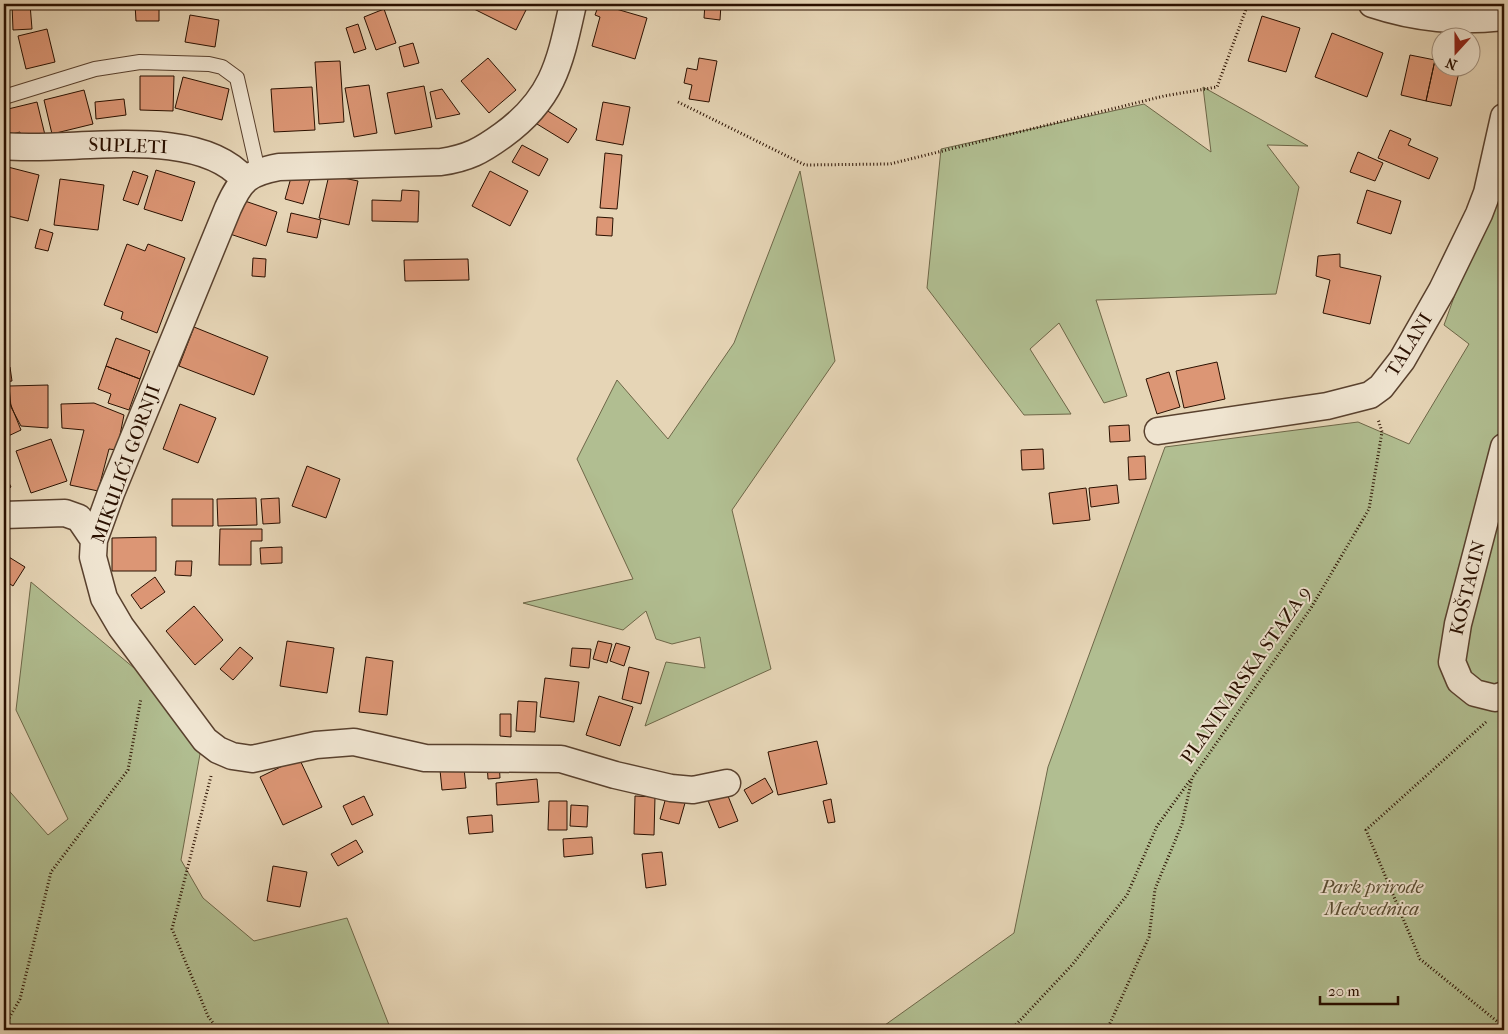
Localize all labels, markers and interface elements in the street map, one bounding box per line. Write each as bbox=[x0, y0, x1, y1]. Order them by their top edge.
north arrow bbox=[1430, 28, 1480, 78]
text: N bbox=[1443, 54, 1460, 74]
street label: SUPLETI bbox=[88, 134, 168, 158]
street label: TALANI bbox=[1381, 309, 1437, 381]
street label: MIKULIĆI GORNJI bbox=[86, 381, 165, 546]
street label: KOŠTACIN bbox=[1445, 538, 1491, 638]
street label: PLANINARSKA STAZA 9 bbox=[1176, 582, 1316, 768]
park label: Park prirode Medvednica bbox=[1320, 876, 1424, 920]
scale bar bbox=[1320, 974, 1398, 1006]
text: 20 m bbox=[1328, 982, 1360, 1000]

